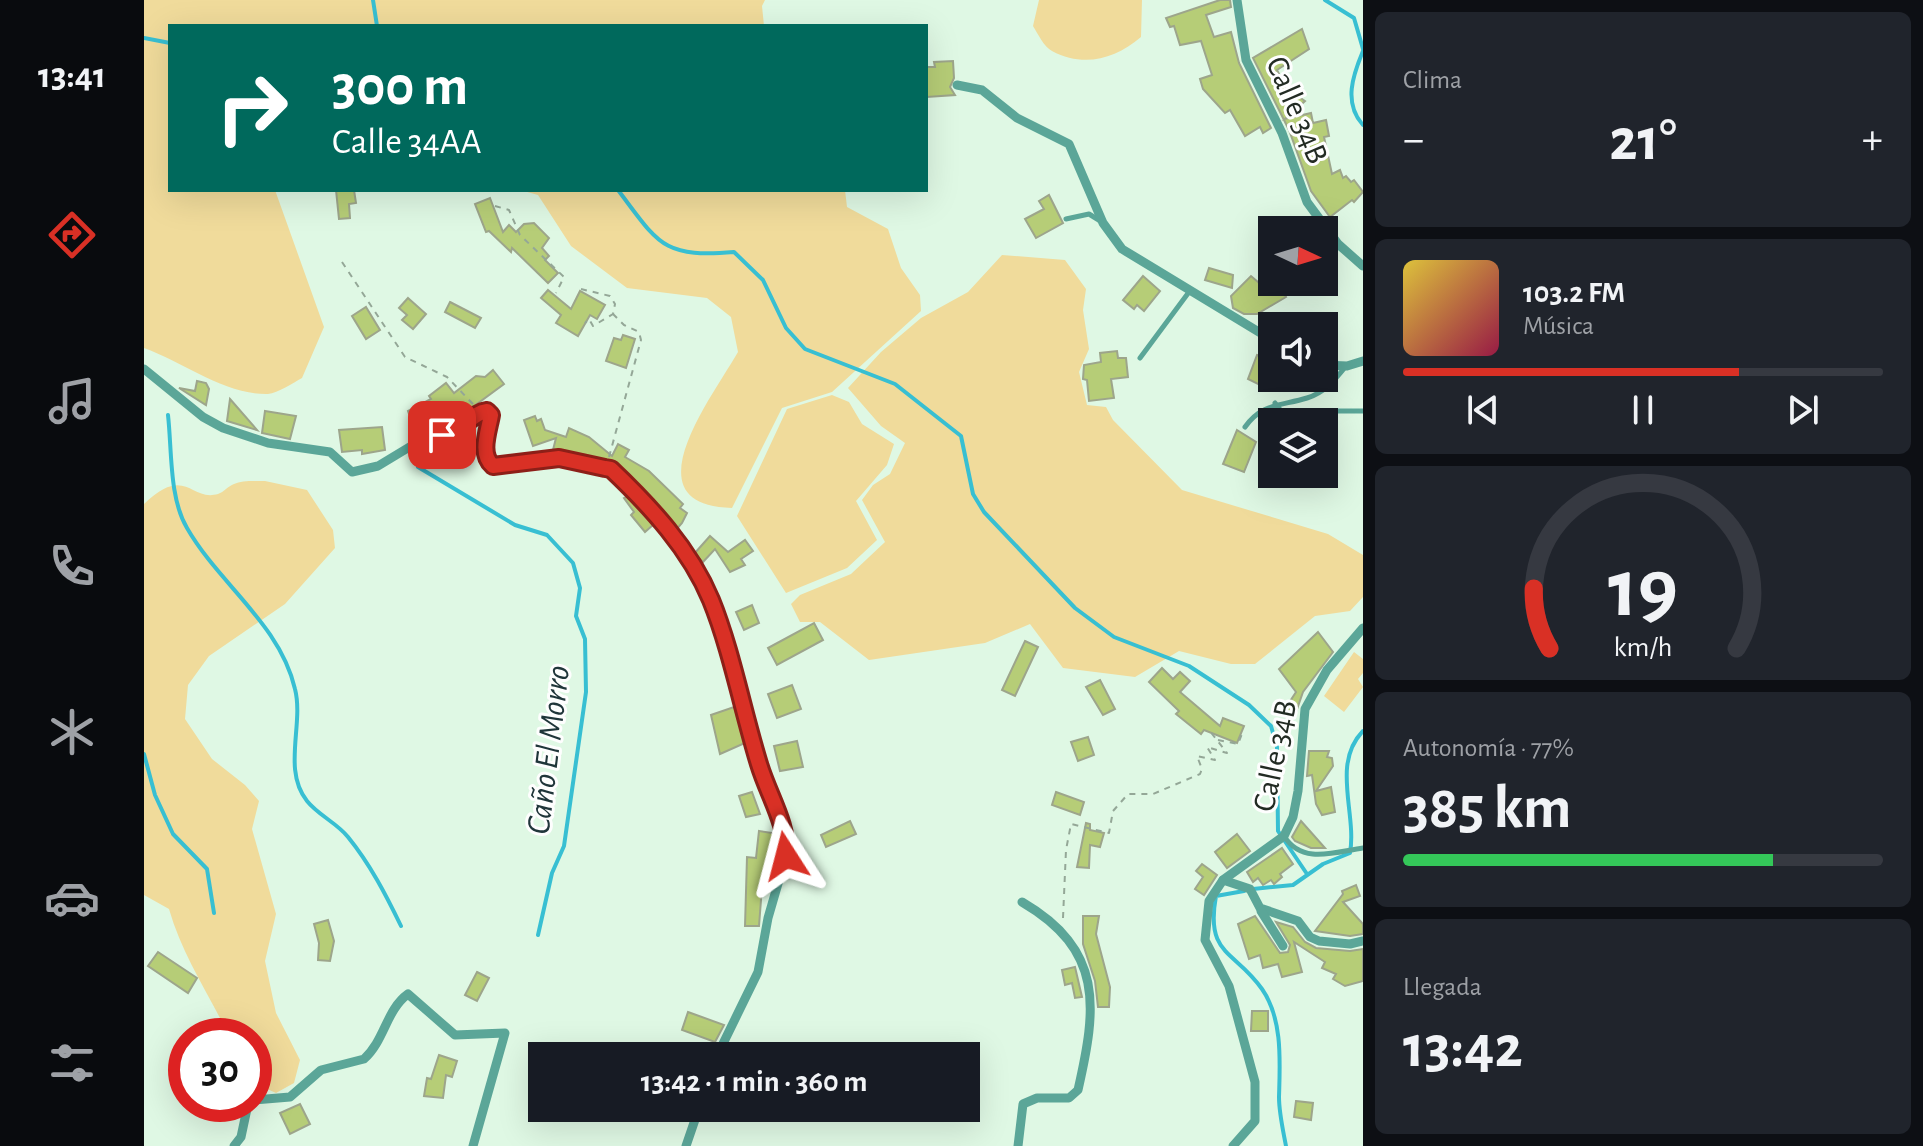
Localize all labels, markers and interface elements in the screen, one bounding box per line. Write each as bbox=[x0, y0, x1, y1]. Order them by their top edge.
street label: Calle 34B bbox=[1260, 52, 1334, 168]
icon: right bbox=[200, 56, 304, 160]
text: 13:41 bbox=[38, 58, 106, 94]
text: 300 m bbox=[332, 59, 468, 115]
text: Clima bbox=[1403, 67, 1462, 93]
text: 21° bbox=[1609, 111, 1677, 171]
text: − bbox=[1403, 118, 1424, 162]
text: + bbox=[1862, 118, 1883, 162]
text: Calle 34AA bbox=[332, 124, 481, 160]
icon: directions bbox=[44, 207, 100, 263]
north arrow bbox=[1258, 216, 1338, 296]
map controls bbox=[1258, 216, 1338, 488]
text: 103.2 FM bbox=[1523, 278, 1625, 308]
button: sound bbox=[1258, 312, 1338, 392]
text: Música bbox=[1523, 313, 1594, 339]
icon: music bbox=[44, 373, 100, 429]
icon: previous bbox=[1461, 388, 1505, 432]
icon: pause bbox=[1621, 388, 1665, 432]
icon: next bbox=[1781, 388, 1825, 432]
pin bbox=[408, 401, 476, 469]
button: layers bbox=[1258, 408, 1338, 488]
icon: arrive bbox=[420, 413, 464, 457]
icon: phone bbox=[44, 538, 100, 594]
text: 19 bbox=[1608, 548, 1678, 632]
text: km/h bbox=[1614, 633, 1672, 662]
water label: Caño El Morro bbox=[522, 664, 576, 836]
street label: Calle 34B bbox=[1248, 697, 1302, 815]
icon: climate bbox=[44, 704, 100, 760]
text: Autonomía · 77% bbox=[1403, 735, 1574, 761]
text: 385 km bbox=[1403, 779, 1572, 839]
position arrow bbox=[744, 814, 828, 898]
icon: car bbox=[44, 870, 100, 926]
text: Llegada bbox=[1403, 974, 1482, 1000]
speed limit sign: 30 bbox=[168, 1018, 272, 1122]
text: 13:42 bbox=[1403, 1018, 1523, 1078]
icon: filters bbox=[44, 1035, 100, 1091]
text: 13:42 · 1 min · 360 m bbox=[641, 1067, 867, 1097]

